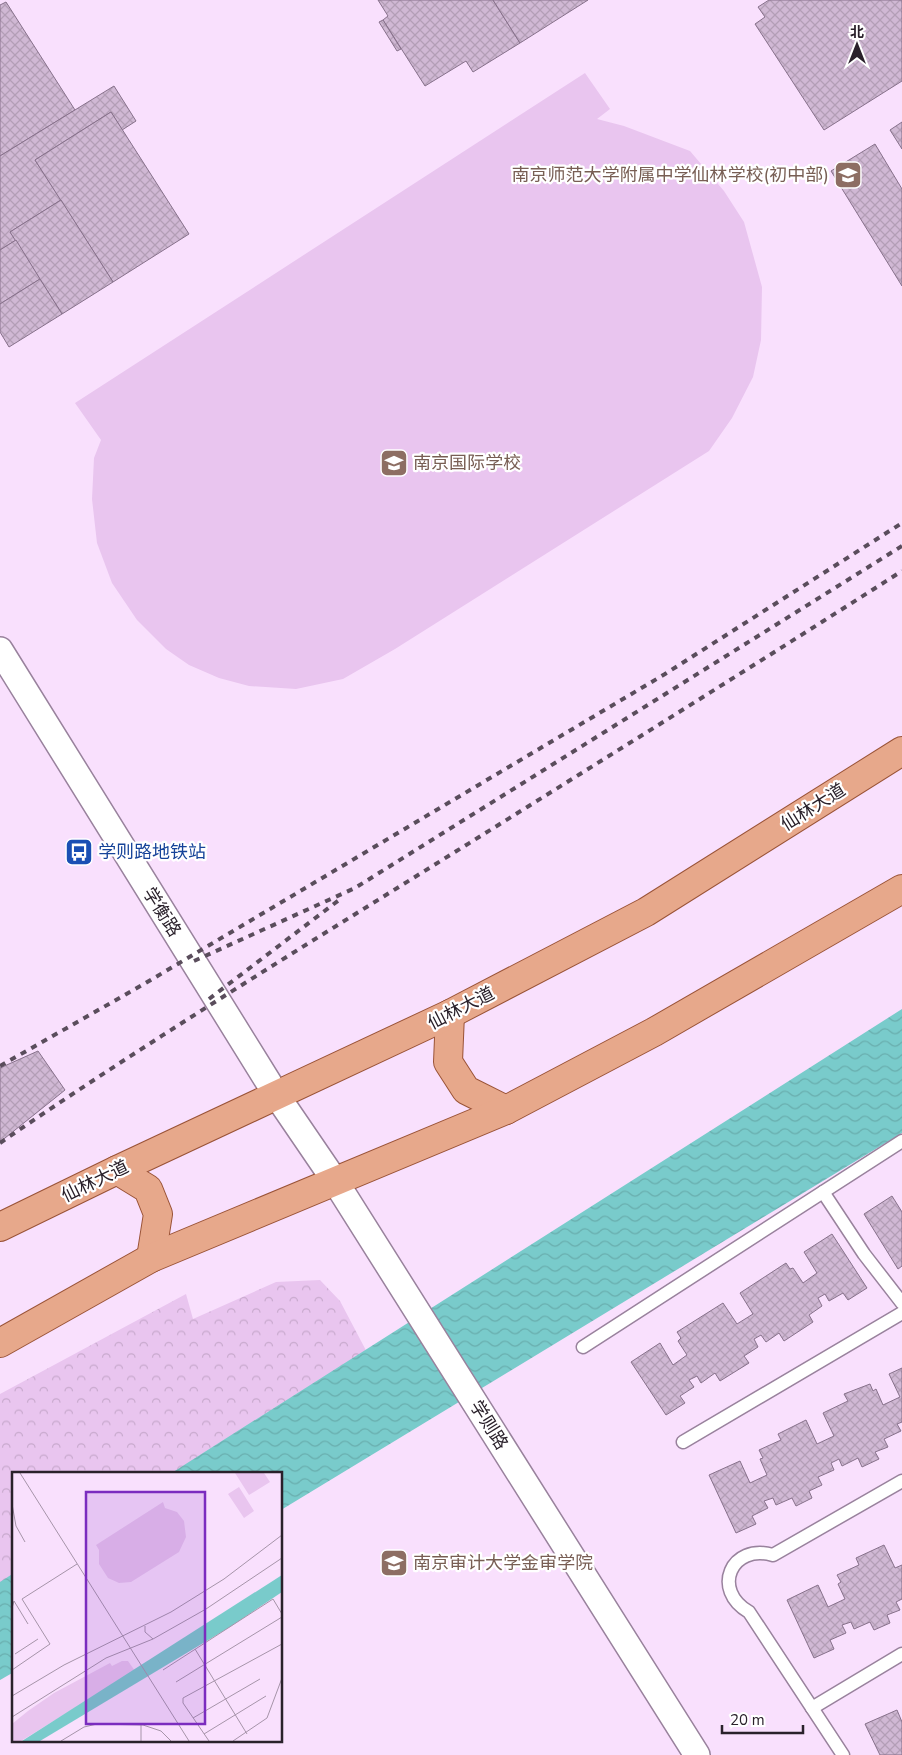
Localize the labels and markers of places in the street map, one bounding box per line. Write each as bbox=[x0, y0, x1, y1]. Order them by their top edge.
school or university icon: 南京师范大学附属中学仙林学校(初中部) bbox=[833, 160, 863, 190]
place label: 南京师范大学附属中学仙林学校(初中部) bbox=[512, 163, 829, 187]
school or university icon: 南京国际学校 bbox=[379, 448, 409, 478]
place label: 南京国际学校 bbox=[413, 451, 521, 475]
bus stop icon: 学则路地铁站 bbox=[64, 837, 94, 867]
place label: 学则路地铁站 bbox=[98, 840, 206, 864]
school or university icon: 南京审计大学金审学院 bbox=[379, 1548, 409, 1578]
place label: 南京审计大学金审学院 bbox=[413, 1551, 593, 1575]

